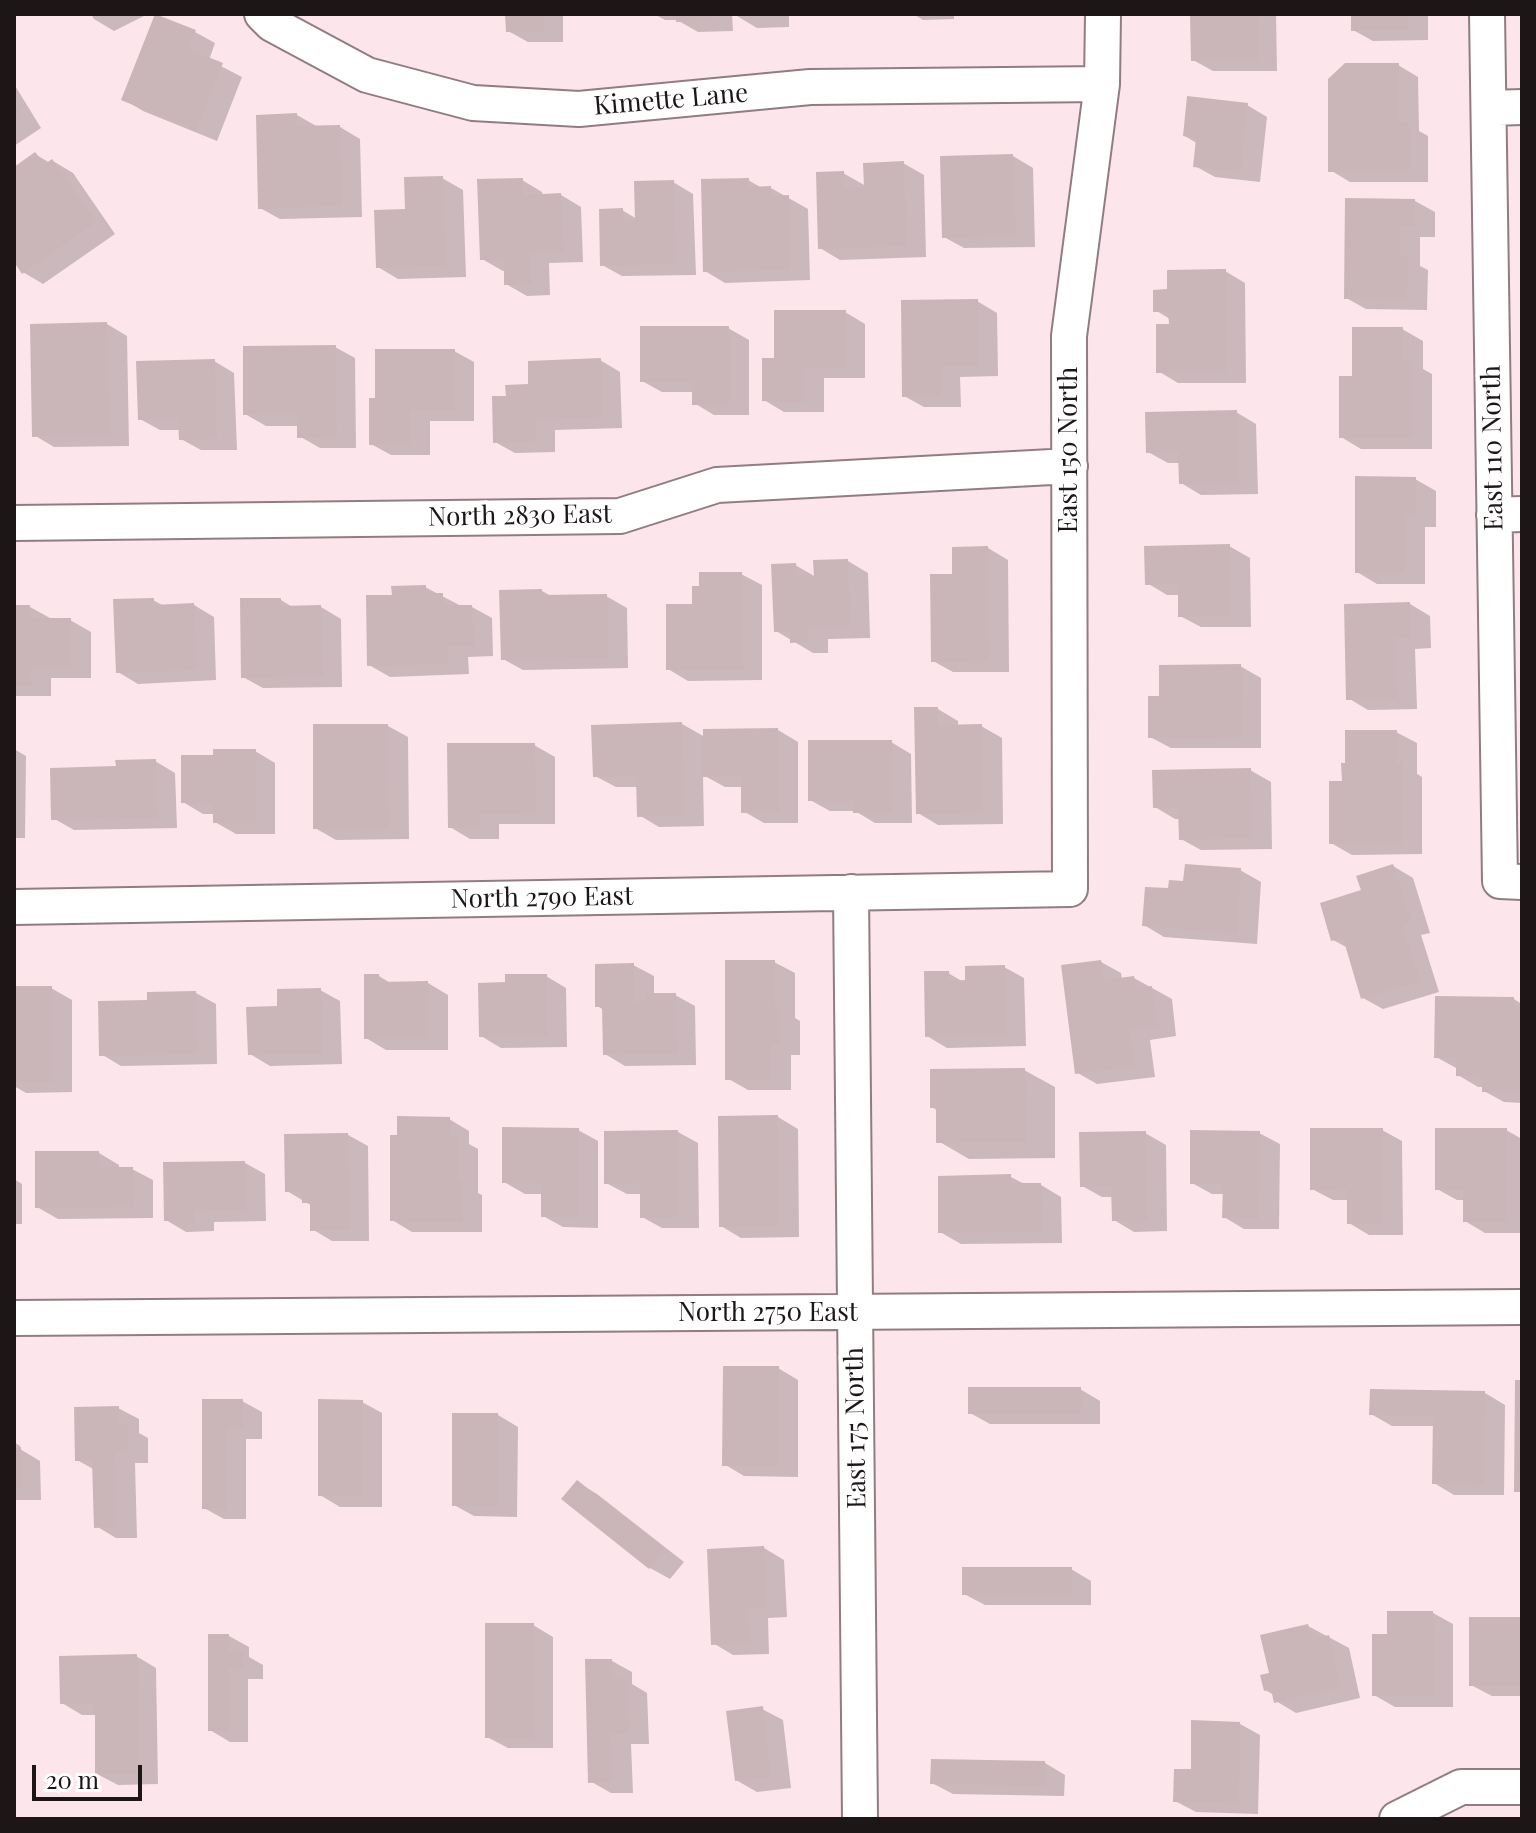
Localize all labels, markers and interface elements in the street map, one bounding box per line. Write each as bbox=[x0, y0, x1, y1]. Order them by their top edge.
street label: Kimette Lane bbox=[593, 78, 749, 122]
street label: East 110 North bbox=[1476, 365, 1510, 531]
street label: East 150 North bbox=[1053, 367, 1085, 533]
street label: North 2830 East bbox=[428, 499, 612, 533]
street label: North 2790 East bbox=[450, 881, 634, 915]
street label: North 2750 East bbox=[678, 1297, 858, 1329]
street label: East 175 North bbox=[839, 1347, 873, 1509]
scale bar bbox=[36, 1749, 146, 1799]
text: 20 m bbox=[46, 1763, 99, 1795]

